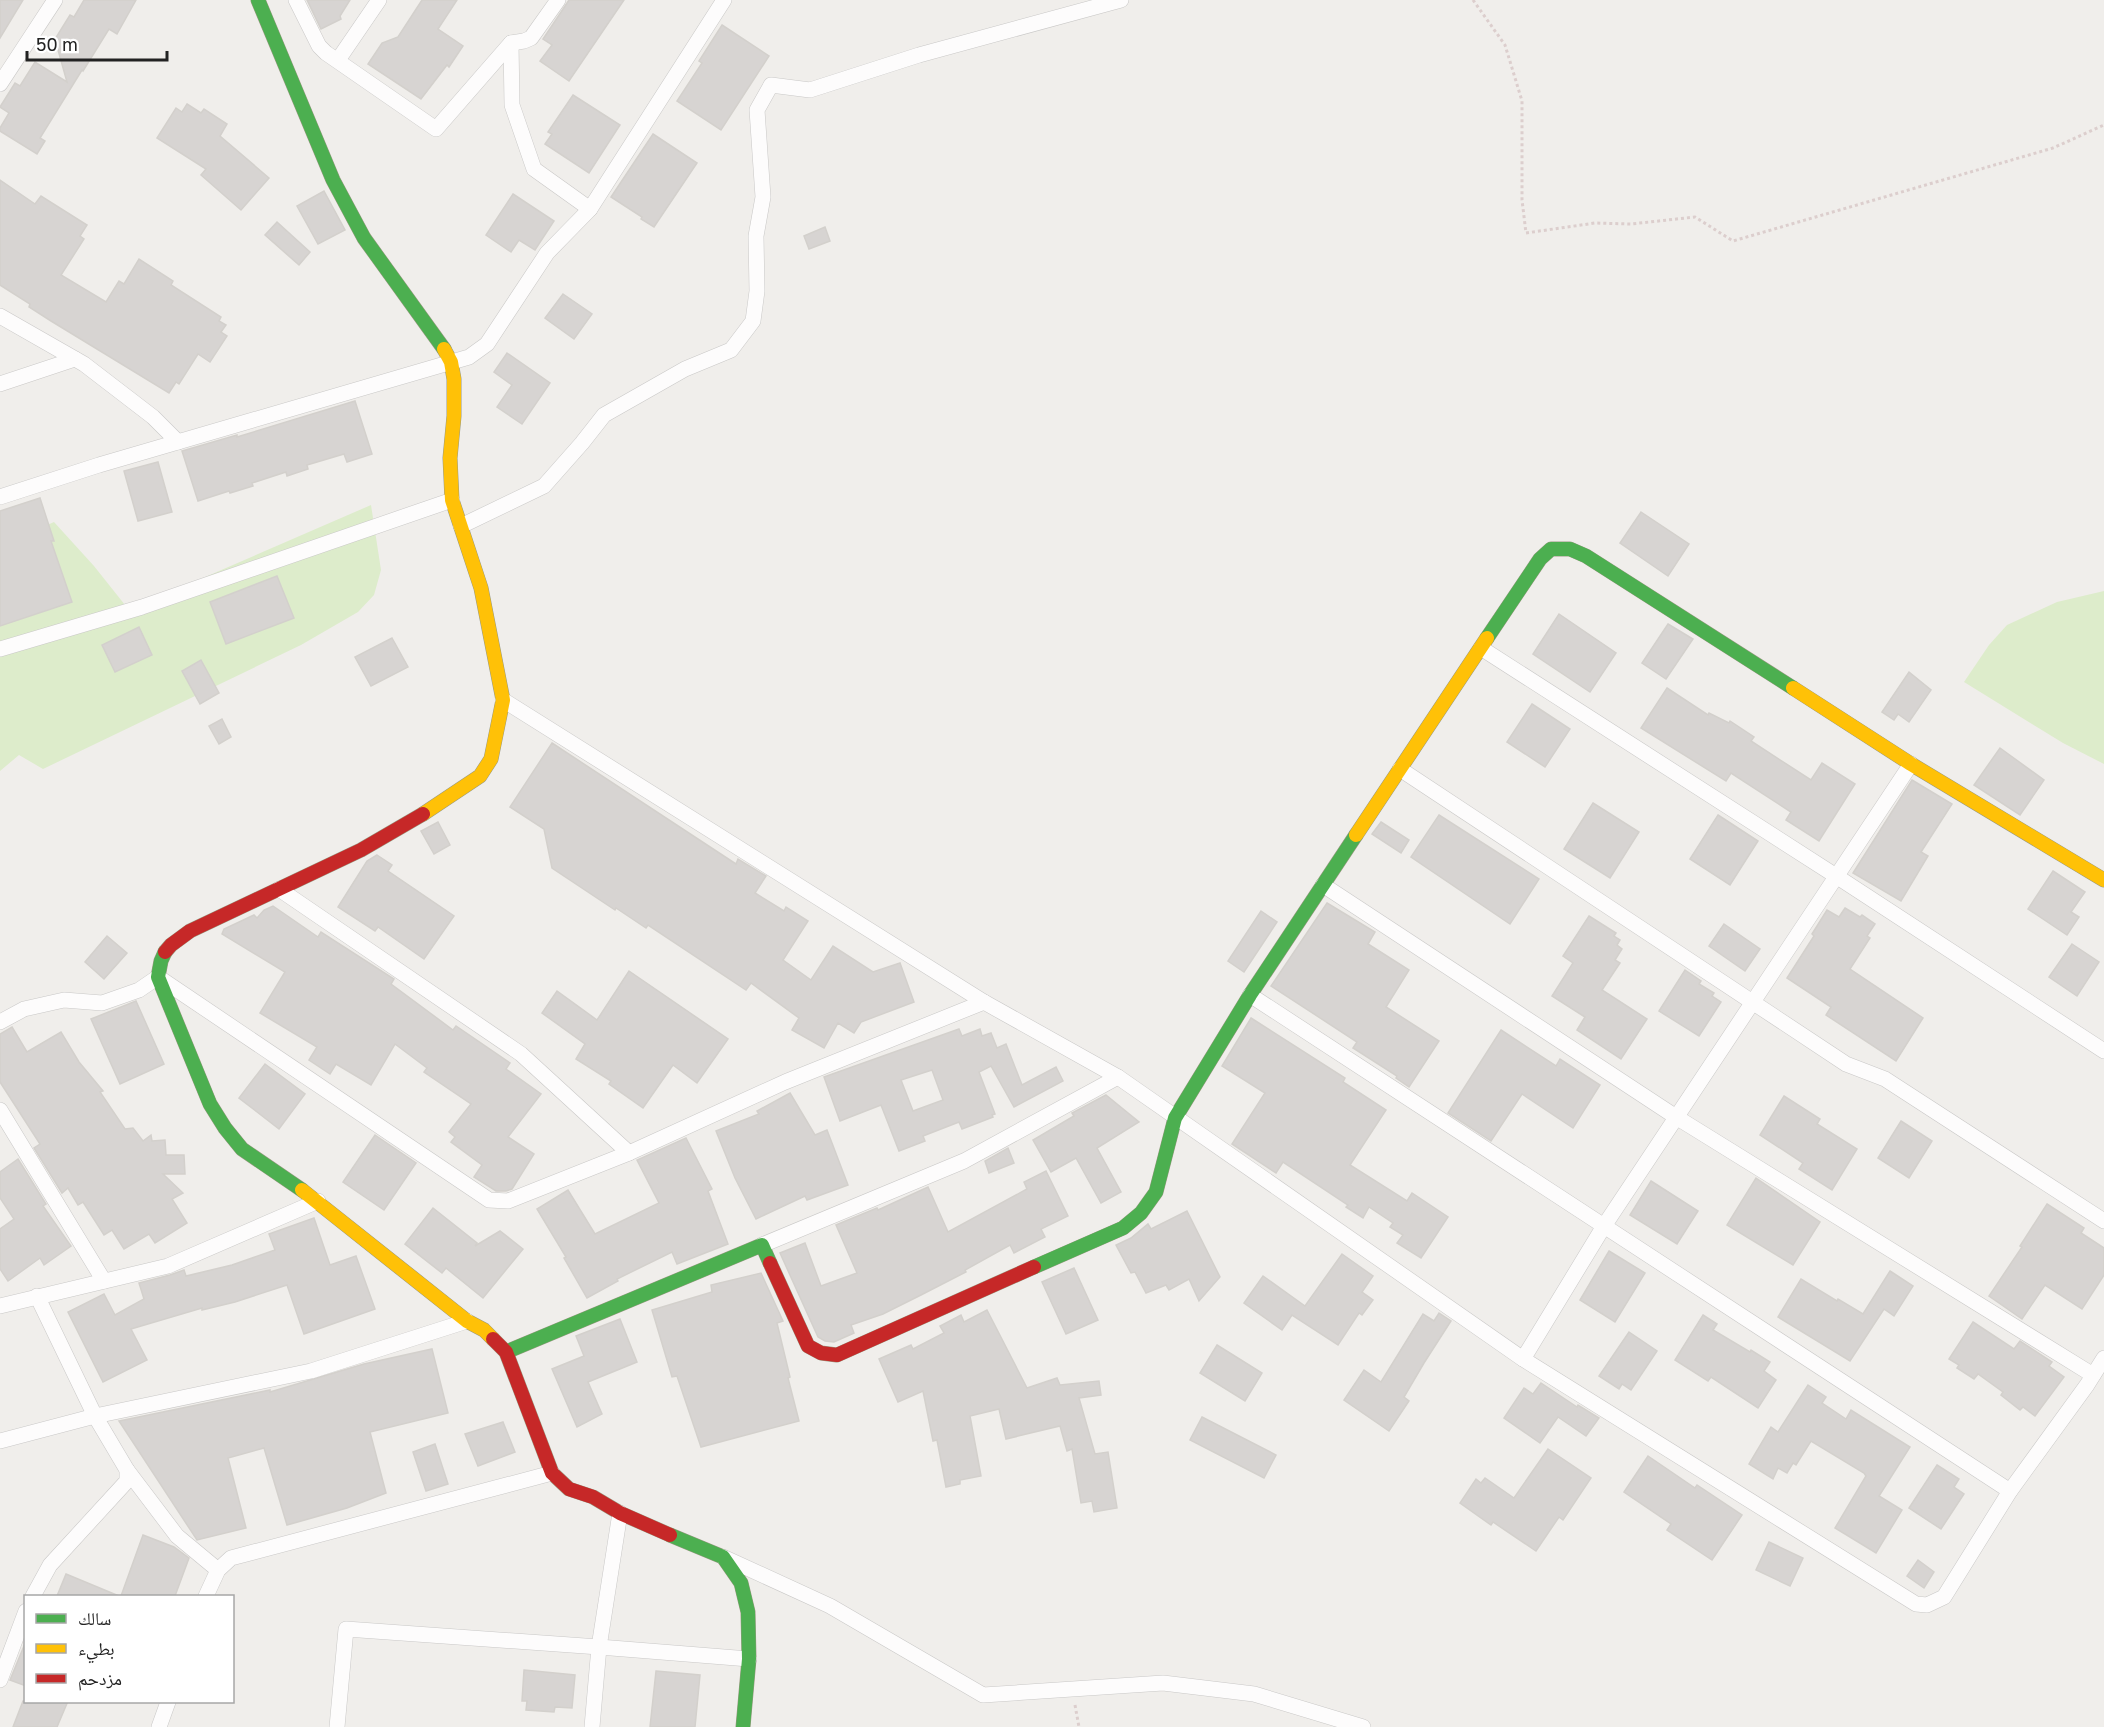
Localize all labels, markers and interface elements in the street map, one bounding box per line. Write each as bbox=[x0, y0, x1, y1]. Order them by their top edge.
scale bar bbox=[27, 24, 166, 62]
text: 50 m bbox=[36, 33, 78, 55]
legend bbox=[24, 1595, 234, 1703]
text: سالك bbox=[78, 1607, 111, 1629]
text: بطيء bbox=[78, 1637, 115, 1664]
text: مزدحم bbox=[78, 1667, 122, 1691]

